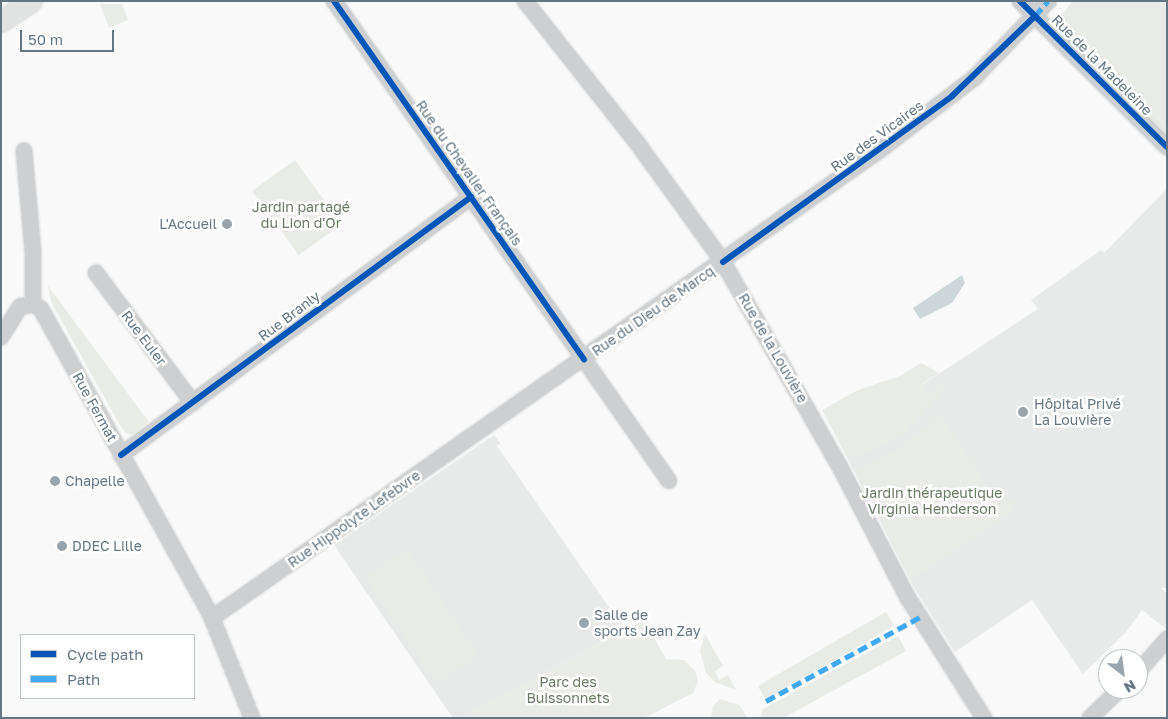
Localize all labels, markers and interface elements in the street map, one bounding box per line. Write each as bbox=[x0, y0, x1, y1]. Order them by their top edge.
street label: Rue de la Madeleine bbox=[1048, 11, 1156, 119]
scale bar bbox=[22, 20, 116, 52]
text: 50 m bbox=[28, 30, 63, 48]
street label: Rue du Chevalier Français bbox=[412, 97, 526, 249]
street label: Rue des Vicaires bbox=[827, 97, 927, 175]
park label: Jardin partagé du Lion d'Or bbox=[252, 199, 350, 232]
place label: L'Accueil bbox=[159, 216, 217, 232]
marker: L'Accueil bbox=[221, 218, 233, 230]
street label: Rue du Dieu de Marcq bbox=[589, 262, 717, 360]
street label: Rue Branly bbox=[255, 287, 323, 345]
street label: Rue de la Louvière bbox=[735, 290, 811, 406]
street label: Rue Euler bbox=[118, 307, 170, 369]
street label: Rue Fermat bbox=[69, 369, 121, 445]
place label: Hôpital Privé La Louvière bbox=[1034, 396, 1121, 428]
marker: Hôpital Privé La Louvière bbox=[1016, 405, 1030, 419]
street label: Rue Hippolyte Lefebvre bbox=[285, 467, 423, 571]
place label: Chapelle bbox=[65, 473, 125, 489]
marker: Chapelle bbox=[49, 475, 61, 487]
park label: Jardin thérapeutique Virginia Henderson bbox=[862, 485, 1002, 518]
place label: DDEC Lille bbox=[72, 538, 142, 554]
marker: DDEC Lille bbox=[56, 540, 68, 552]
place label: Salle de sports Jean Zay bbox=[594, 607, 700, 640]
marker: Salle de sports Jean Zay bbox=[578, 617, 590, 629]
legend bbox=[20, 634, 195, 699]
text: Cycle path bbox=[67, 645, 143, 663]
north arrow bbox=[1098, 649, 1148, 699]
text: Path bbox=[67, 670, 100, 688]
park label: Parc des Buissonnets bbox=[526, 674, 610, 706]
text: N bbox=[1121, 677, 1139, 697]

